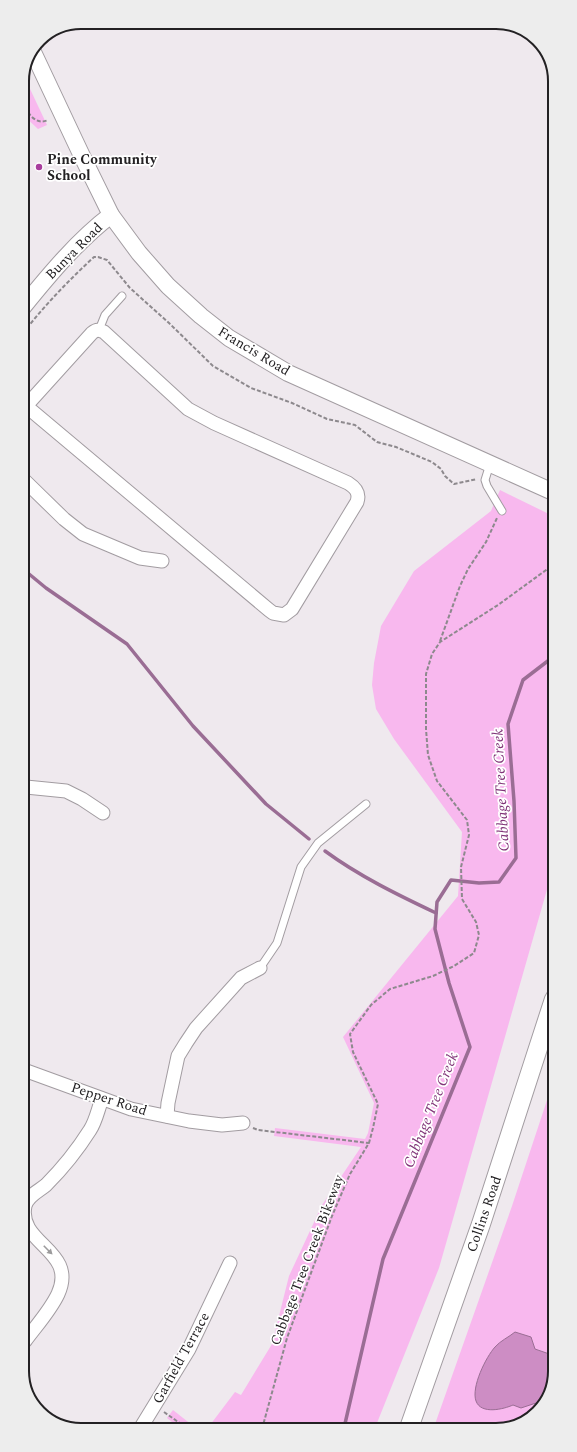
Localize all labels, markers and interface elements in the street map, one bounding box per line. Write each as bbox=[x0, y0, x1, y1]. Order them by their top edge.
place label: Pine Community School bbox=[47, 149, 158, 186]
marker: Pine Community School bbox=[34, 162, 44, 172]
street label: Bunya Road bbox=[41, 217, 108, 284]
street label: Francis Road bbox=[214, 321, 294, 381]
water label: Cabbage Tree Creek bbox=[486, 728, 516, 852]
water label: Cabbage Tree Creek bbox=[397, 1049, 465, 1171]
street label: Pepper Road bbox=[68, 1077, 150, 1121]
street label: Cabbage Tree Creek Bikeway bbox=[265, 1170, 350, 1348]
street label: Collins Road bbox=[461, 1173, 507, 1255]
one-way arrow bbox=[43, 1245, 53, 1255]
street label: Garfield Terrace bbox=[147, 1308, 215, 1408]

